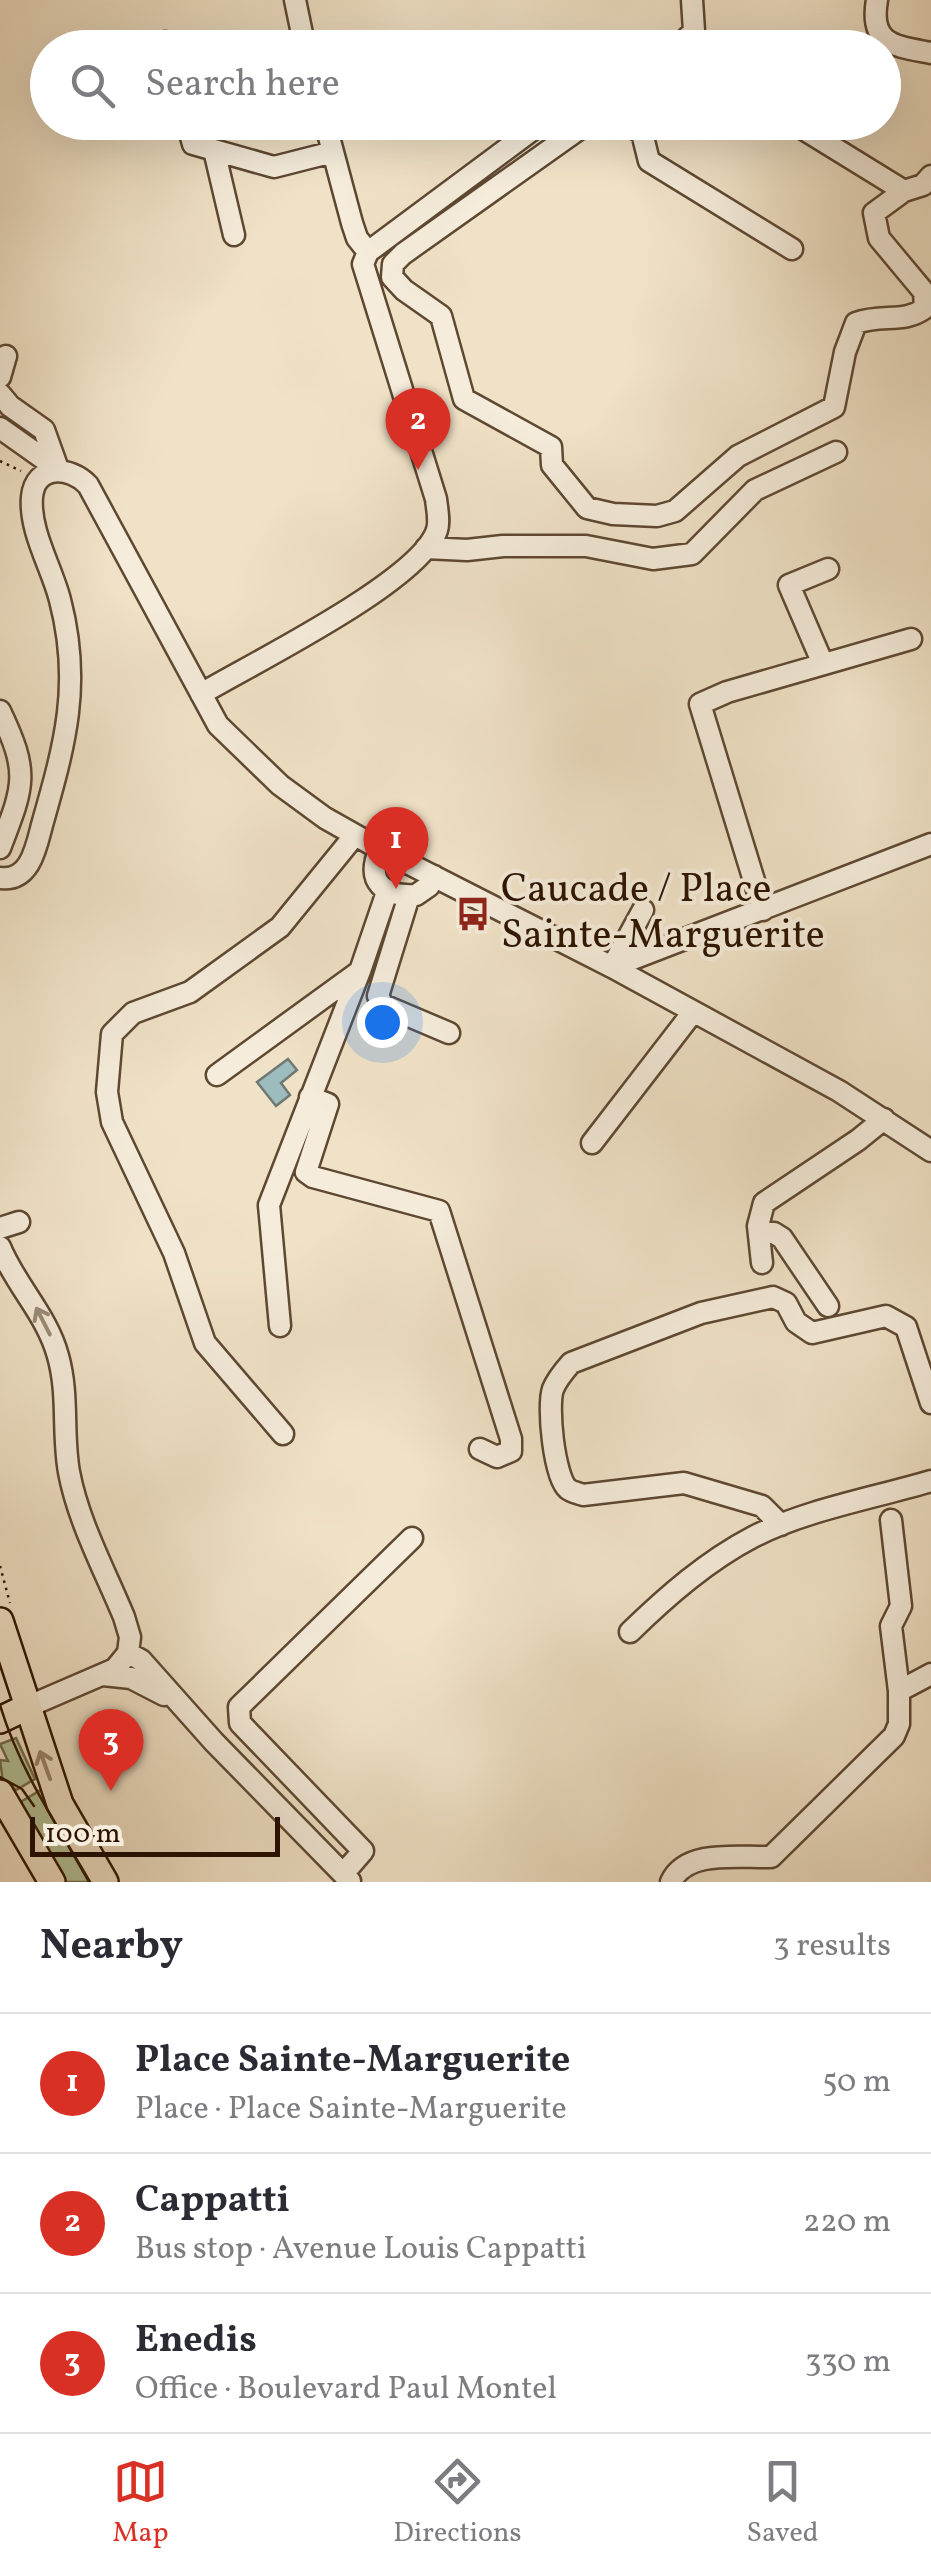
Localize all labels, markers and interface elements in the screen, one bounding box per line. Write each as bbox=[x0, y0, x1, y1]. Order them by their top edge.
search box bbox=[30, 30, 901, 140]
icon: search bbox=[65, 58, 120, 113]
text: Search here bbox=[145, 59, 340, 112]
pin: 2 bbox=[386, 388, 450, 470]
pin: 1 bbox=[364, 806, 428, 889]
place label: Caucade / Place Sainte-Marguerite bbox=[501, 863, 825, 965]
bus stop icon: Caucade / Place Sainte-Marguerite bbox=[454, 895, 492, 933]
your location bbox=[357, 997, 408, 1048]
one-way arrow bbox=[33, 1306, 52, 1336]
pin: 3 bbox=[78, 1708, 144, 1791]
one-way arrow bbox=[35, 1751, 53, 1782]
scale bar bbox=[30, 1812, 280, 1856]
text: 100 m bbox=[45, 1815, 120, 1854]
text: Nearby bbox=[40, 1918, 183, 1977]
text: 3 results bbox=[773, 1925, 891, 1969]
text: Place Sainte-Marguerite bbox=[135, 2035, 570, 2088]
text: 1 bbox=[66, 2061, 79, 2105]
text: 50 m bbox=[822, 2061, 891, 2105]
text: Place · Place Sainte-Marguerite bbox=[135, 2088, 567, 2132]
text: Cappatti bbox=[135, 2175, 290, 2228]
text: 2 bbox=[64, 2201, 81, 2245]
text: 220 m bbox=[803, 2201, 891, 2245]
text: Bus stop · Avenue Louis Cappatti bbox=[135, 2228, 587, 2272]
text: Enedis bbox=[135, 2315, 257, 2368]
text: 3 bbox=[64, 2341, 81, 2385]
text: 330 m bbox=[805, 2341, 891, 2385]
text: Office · Boulevard Paul Montel bbox=[135, 2368, 557, 2412]
tab: Map bbox=[112, 2454, 168, 2553]
tab: Directions bbox=[393, 2454, 522, 2553]
tab: Saved bbox=[746, 2454, 819, 2553]

